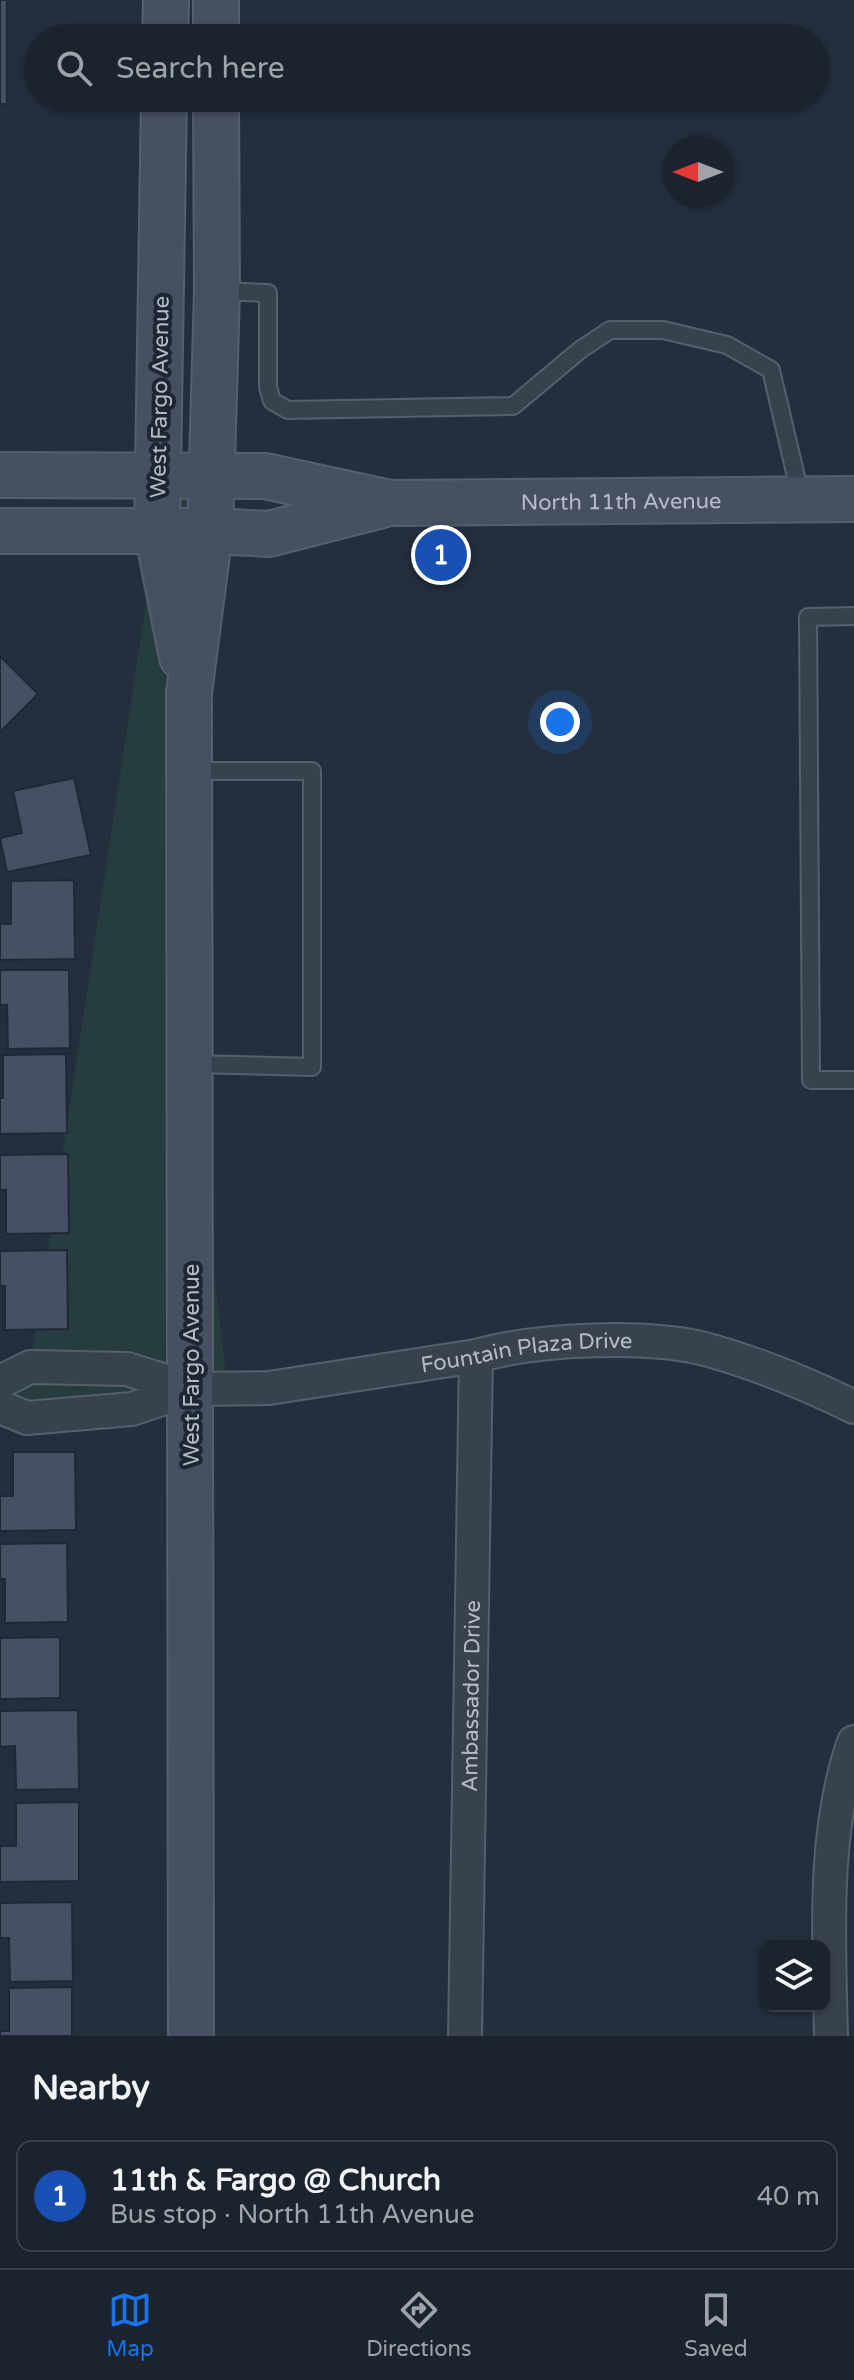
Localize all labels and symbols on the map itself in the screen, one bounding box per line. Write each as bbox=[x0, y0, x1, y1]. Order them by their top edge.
north arrow bbox=[662, 136, 734, 208]
street label: West Fargo Avenue bbox=[145, 296, 175, 498]
street label: North 11th Avenue bbox=[521, 488, 722, 516]
pin: 1 bbox=[415, 525, 467, 585]
your location bbox=[540, 702, 580, 742]
street label: West Fargo Avenue bbox=[179, 1264, 205, 1466]
street label: Fountain Plaza Drive bbox=[419, 1328, 633, 1378]
street label: Ambassador Drive bbox=[457, 1600, 486, 1792]

